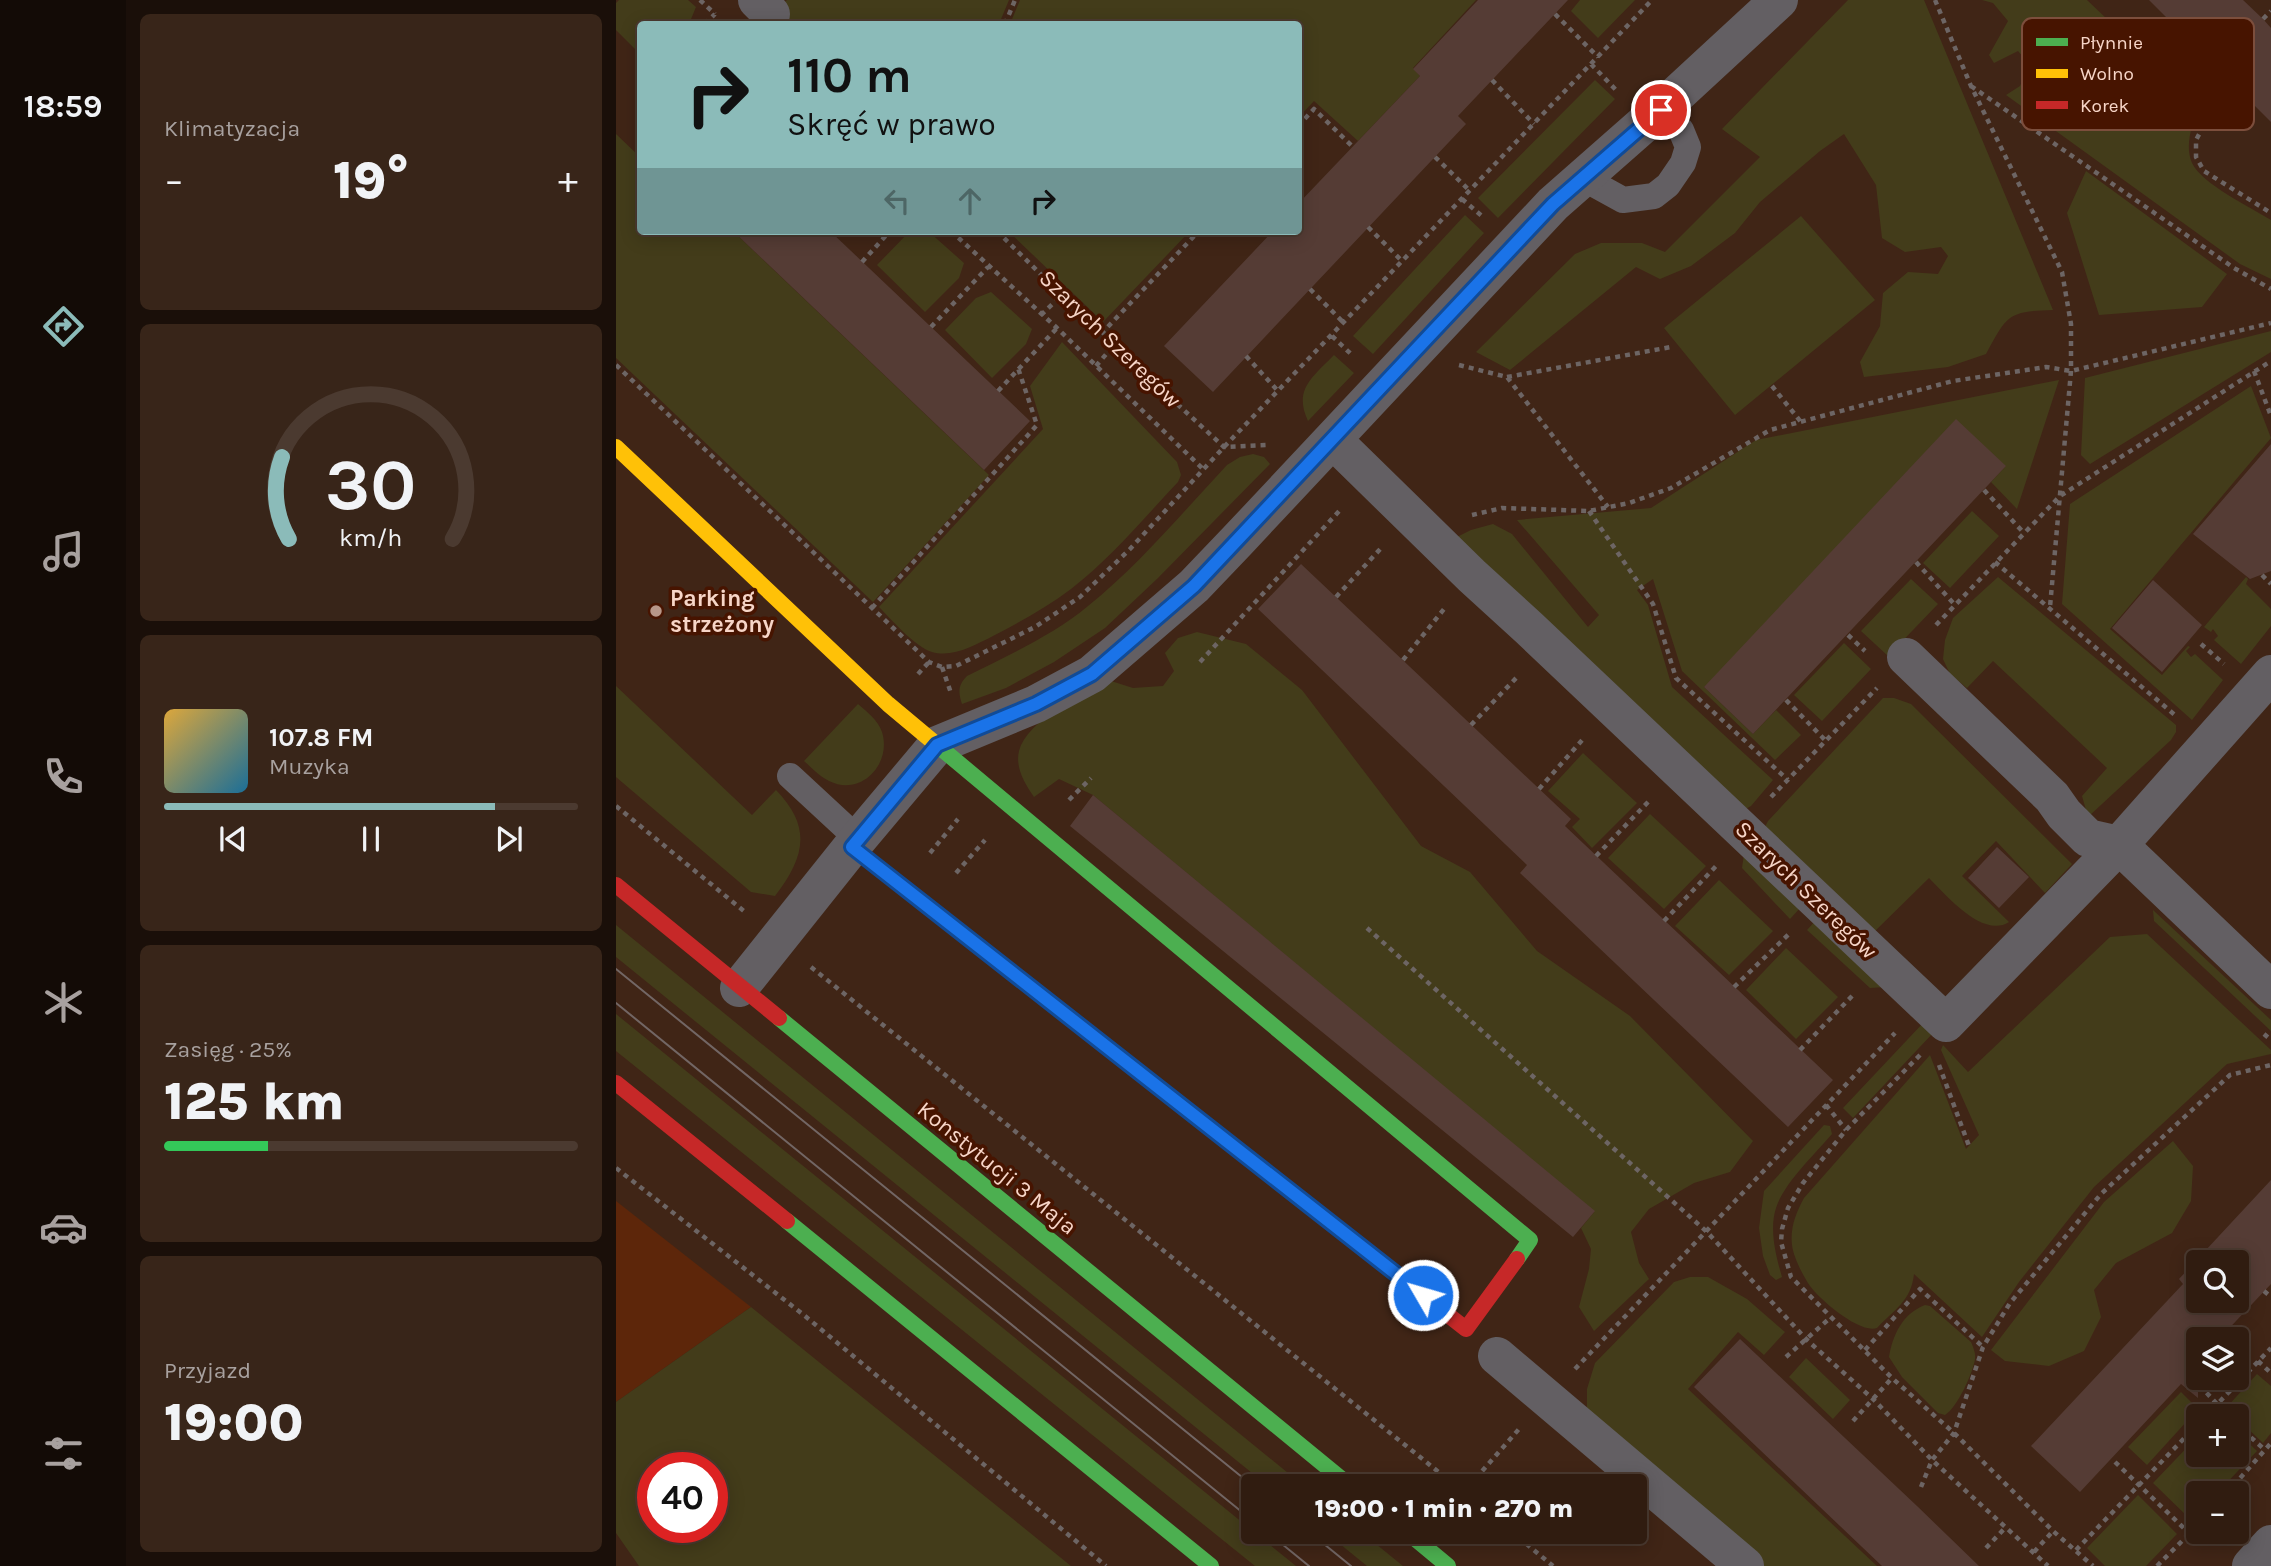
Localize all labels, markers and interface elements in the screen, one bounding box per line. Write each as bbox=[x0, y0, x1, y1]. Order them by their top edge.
legend bbox=[2022, 18, 2254, 130]
text: Płynnie bbox=[2080, 32, 2143, 54]
text: 110 m bbox=[787, 47, 912, 104]
icon: right bbox=[672, 49, 763, 140]
text: Wolno bbox=[2080, 63, 2134, 85]
pin bbox=[1631, 80, 1691, 140]
text: 18:59 bbox=[24, 88, 102, 125]
icon: arrive bbox=[1642, 91, 1680, 129]
text: Korek bbox=[2080, 95, 2130, 117]
text: Skręć w prawo bbox=[787, 106, 996, 143]
text: Klimatyzacja bbox=[164, 115, 300, 142]
text: 19° bbox=[333, 150, 409, 211]
text: − bbox=[164, 158, 184, 203]
text: + bbox=[558, 158, 578, 203]
icon: left bbox=[878, 182, 916, 220]
icon: ahead bbox=[951, 182, 989, 220]
icon: right bbox=[1024, 182, 1062, 220]
street label: Szarych Szeregów bbox=[1033, 264, 1187, 414]
icon: directions bbox=[39, 302, 88, 351]
text: 30 bbox=[325, 442, 417, 527]
text: km/h bbox=[339, 522, 403, 551]
icon: music bbox=[39, 527, 88, 576]
place label: Parking strzeżony bbox=[670, 585, 775, 638]
marker: Parking strzeżony bbox=[648, 603, 664, 619]
text: 107.8 FM bbox=[269, 722, 374, 753]
icon: phone bbox=[39, 752, 88, 801]
text: Muzyka bbox=[269, 753, 350, 780]
street label: Szarych Szeregów bbox=[1729, 815, 1883, 965]
icon: previous bbox=[214, 820, 252, 858]
icon: pause bbox=[352, 820, 390, 858]
icon: next bbox=[490, 820, 528, 858]
icon: climate bbox=[39, 978, 88, 1027]
text: Zasięg · 25% bbox=[164, 1036, 292, 1063]
text: 125 km bbox=[164, 1071, 344, 1132]
street label: Konstytucji 3 Maja bbox=[912, 1096, 1082, 1240]
icon: car bbox=[39, 1203, 88, 1252]
map controls bbox=[2186, 1250, 2249, 1544]
button: search bbox=[2186, 1250, 2249, 1313]
position arrow bbox=[1386, 1258, 1460, 1332]
button: layers bbox=[2186, 1327, 2249, 1390]
text: Przyjazd bbox=[164, 1357, 251, 1384]
text: 19:00 bbox=[164, 1392, 304, 1453]
button: + bbox=[2186, 1404, 2249, 1467]
icon: filters bbox=[39, 1429, 88, 1478]
speed limit sign: 40 bbox=[637, 1452, 728, 1543]
button: − bbox=[2186, 1481, 2249, 1544]
text: 19:00 · 1 min · 270 m bbox=[1315, 1493, 1573, 1524]

